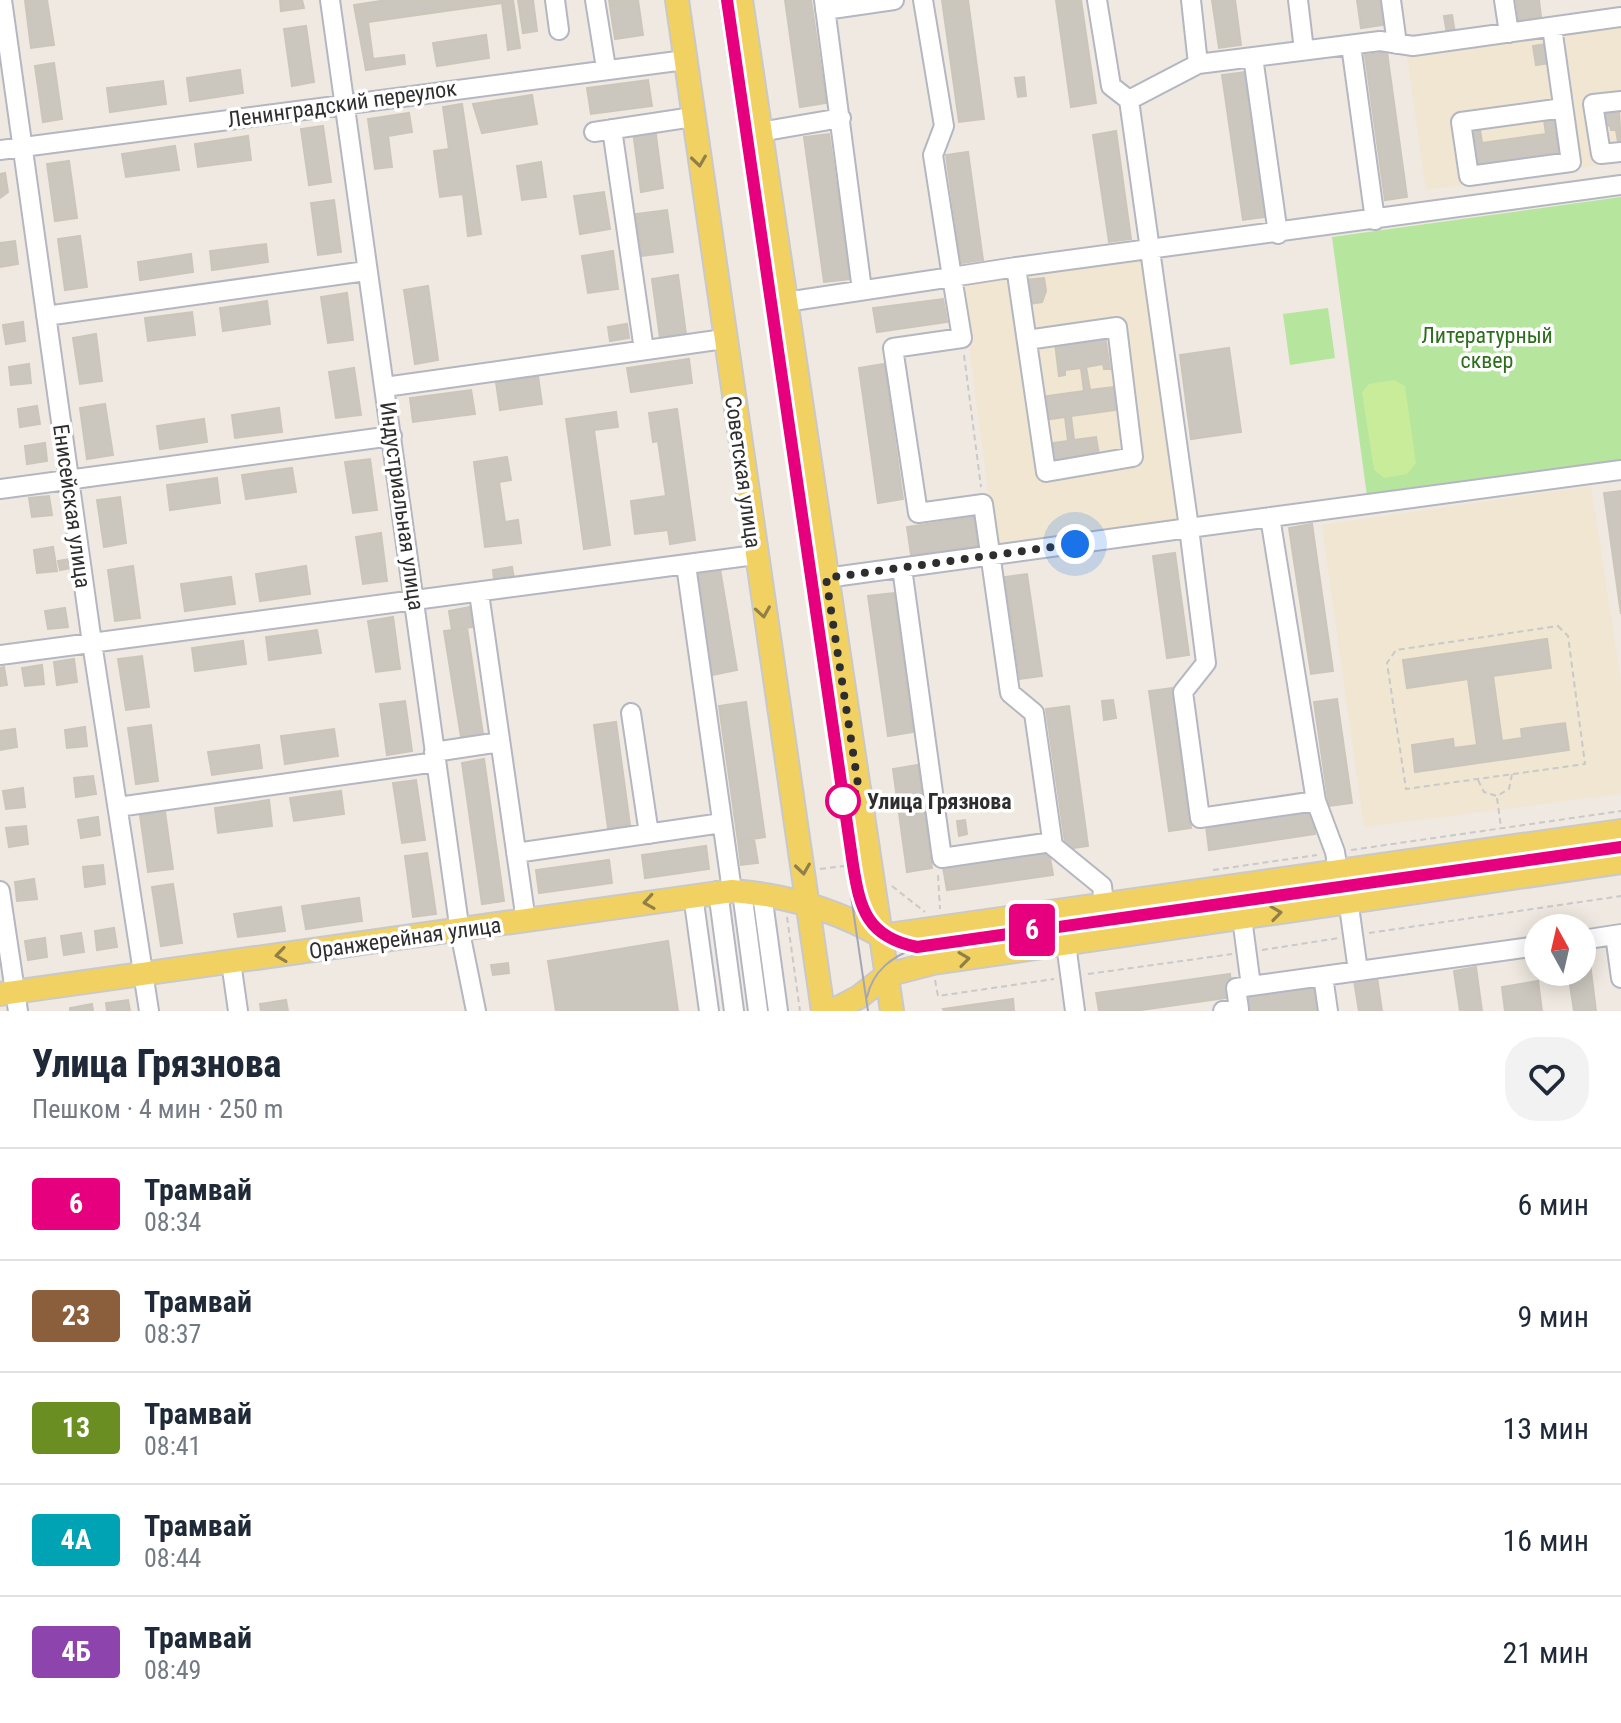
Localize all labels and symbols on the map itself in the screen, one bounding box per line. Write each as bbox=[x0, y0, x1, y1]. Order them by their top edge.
street label: Ленинградский переулок bbox=[226, 75, 459, 132]
one-way arrow bbox=[690, 154, 707, 167]
park label: Литературный сквер bbox=[1421, 323, 1553, 373]
street label: Советская улица bbox=[720, 394, 766, 550]
street label: Индустриальная улица bbox=[375, 400, 429, 612]
street label: Енисейская улица bbox=[48, 422, 96, 590]
your location bbox=[1055, 524, 1095, 564]
one-way arrow bbox=[754, 605, 771, 619]
marker: Улица Грязнова bbox=[826, 784, 860, 818]
place label: Улица Грязнова bbox=[867, 789, 1012, 814]
one-way arrow bbox=[794, 862, 811, 876]
one-way arrow bbox=[642, 892, 656, 909]
line badge: 6 bbox=[1006, 904, 1058, 956]
one-way arrow bbox=[1269, 905, 1283, 922]
street label: Оранжерейная улица bbox=[307, 912, 503, 964]
north arrow bbox=[1524, 914, 1596, 986]
one-way arrow bbox=[274, 946, 288, 963]
one-way arrow bbox=[957, 951, 970, 968]

